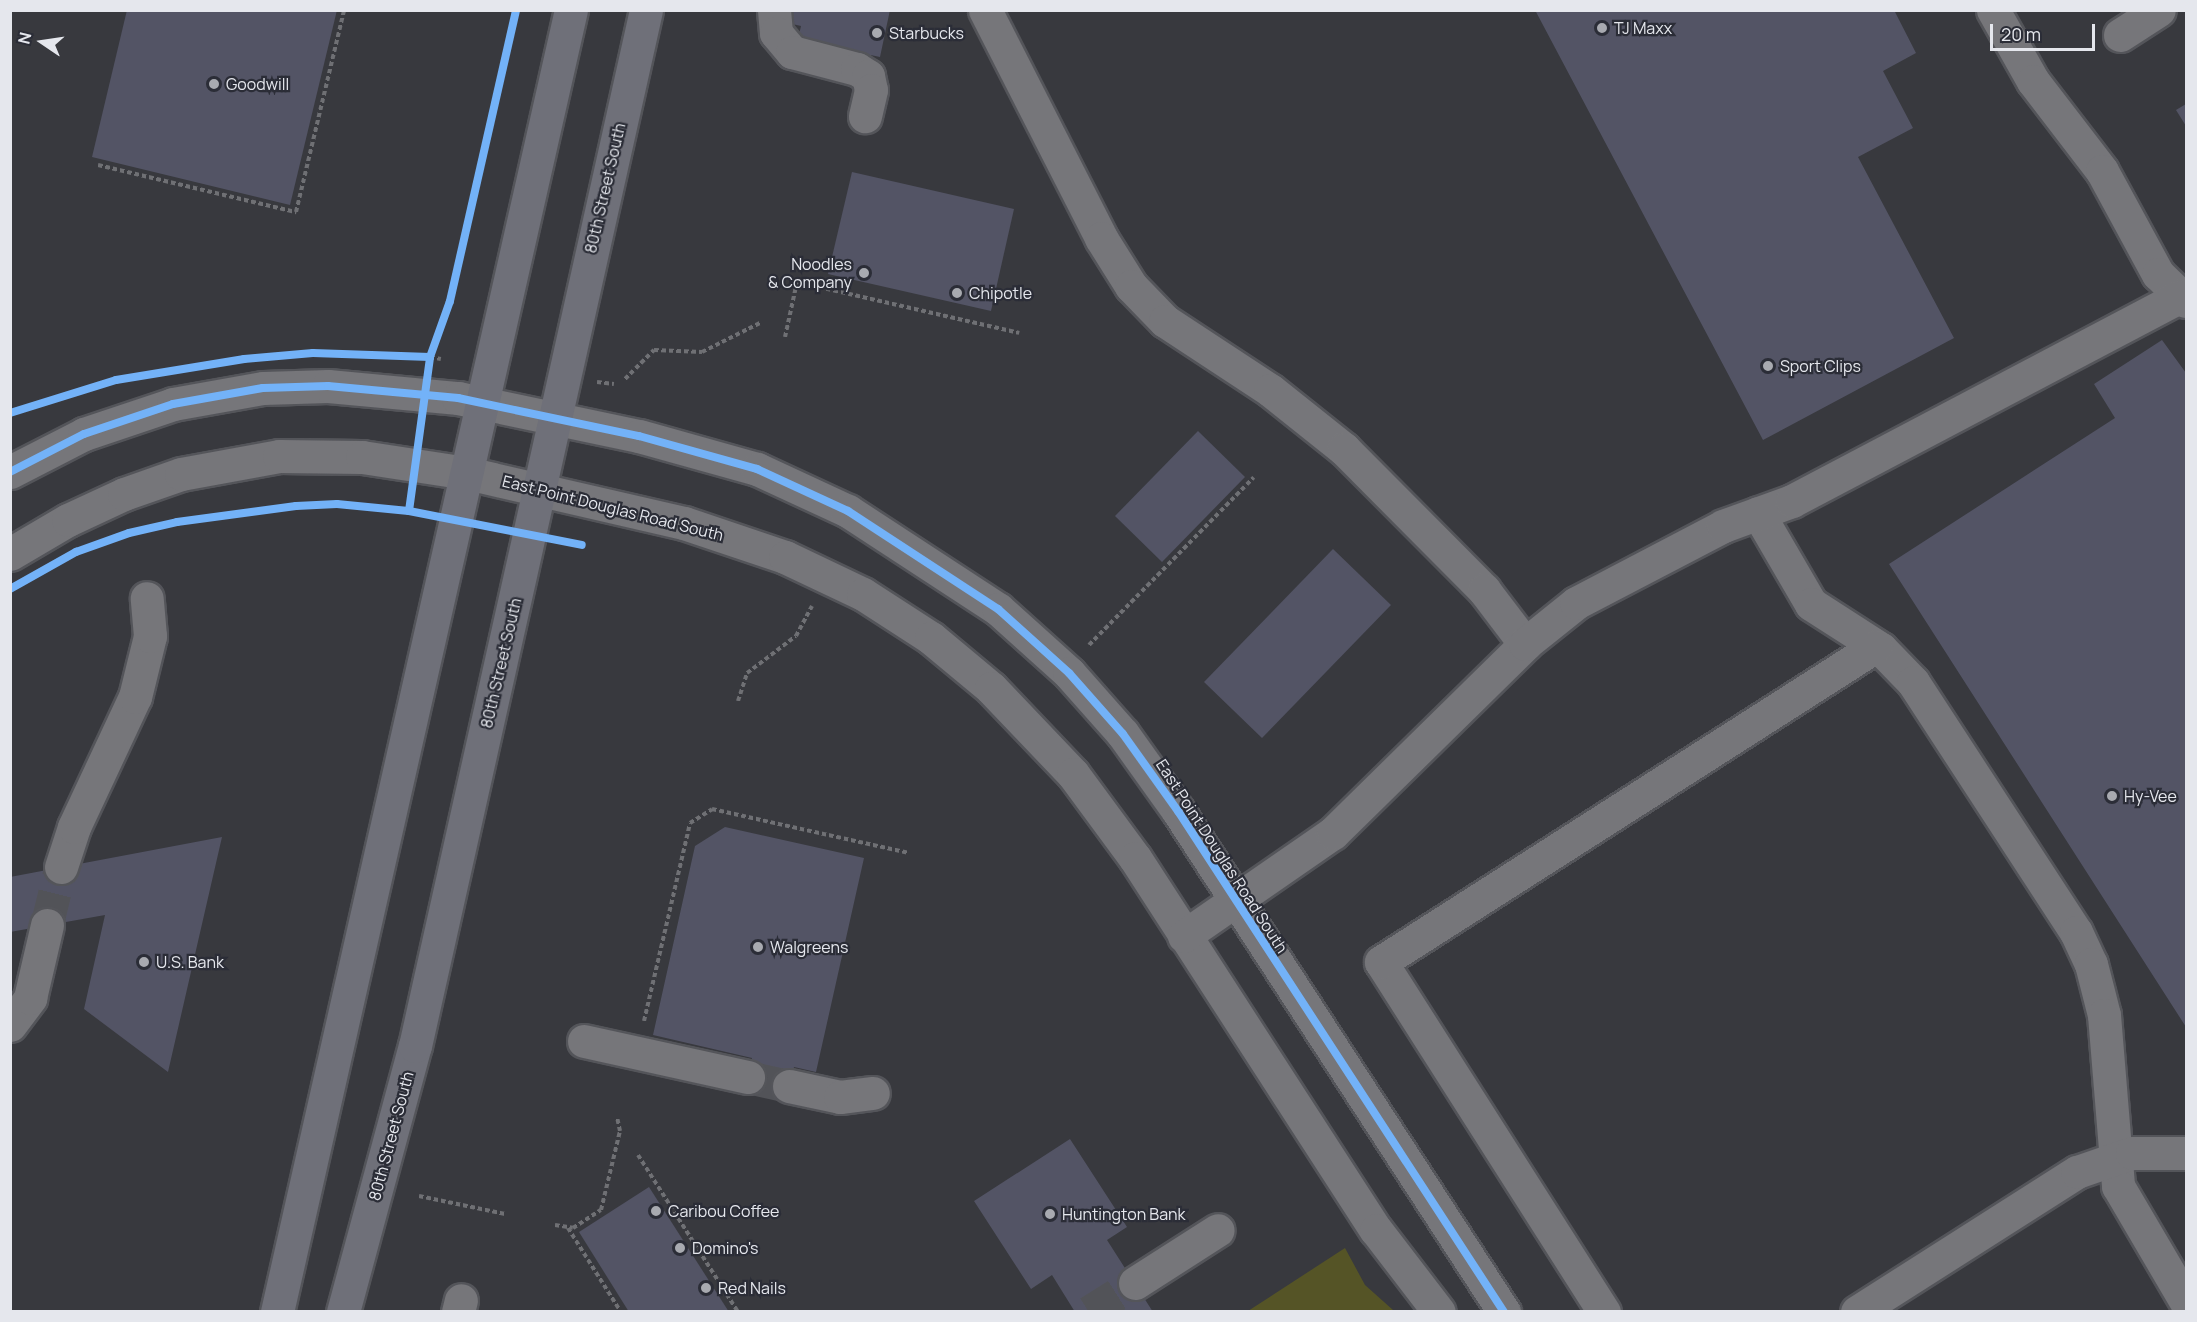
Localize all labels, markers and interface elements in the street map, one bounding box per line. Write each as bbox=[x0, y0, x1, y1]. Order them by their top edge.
north arrow bbox=[12, 12, 72, 72]
scale bar bbox=[1993, 12, 2098, 50]
place label: TJ Maxx bbox=[1614, 18, 1672, 38]
marker: TJ Maxx bbox=[1595, 21, 1609, 35]
text: 20 m bbox=[2001, 22, 2041, 46]
place label: Starbucks bbox=[889, 23, 964, 43]
marker: Starbucks bbox=[870, 26, 884, 40]
text: N bbox=[12, 30, 36, 46]
place label: Goodwill bbox=[226, 74, 289, 94]
marker: Goodwill bbox=[207, 77, 221, 91]
street label: 80th Street South bbox=[581, 121, 629, 255]
place label: Noodles & Company bbox=[768, 254, 852, 292]
marker: Noodles & Company bbox=[857, 266, 871, 280]
place label: Chipotle bbox=[969, 283, 1032, 303]
marker: Chipotle bbox=[950, 286, 964, 300]
place label: Sport Clips bbox=[1780, 356, 1861, 376]
marker: Sport Clips bbox=[1761, 359, 1775, 373]
street label: East Point Douglas Road South bbox=[500, 471, 726, 545]
street label: 80th Street South bbox=[477, 596, 525, 730]
street label: East Point Douglas Road South bbox=[1152, 755, 1292, 957]
place label: Hy-Vee bbox=[2124, 786, 2177, 806]
marker: Hy-Vee bbox=[2105, 789, 2119, 803]
place label: Walgreens bbox=[770, 937, 848, 957]
marker: Walgreens bbox=[751, 940, 765, 954]
place label: U.S. Bank bbox=[156, 952, 224, 972]
marker: U.S. Bank bbox=[137, 955, 151, 969]
street label: 80th Street South bbox=[365, 1069, 417, 1203]
place label: Caribou Coffee bbox=[668, 1201, 779, 1221]
marker: Caribou Coffee bbox=[649, 1204, 663, 1218]
place label: Huntington Bank bbox=[1062, 1204, 1185, 1224]
marker: Huntington Bank bbox=[1043, 1207, 1057, 1221]
place label: Domino's bbox=[692, 1238, 758, 1258]
marker: Domino's bbox=[673, 1241, 687, 1255]
place label: Red Nails bbox=[718, 1278, 786, 1298]
marker: Red Nails bbox=[699, 1281, 713, 1295]

